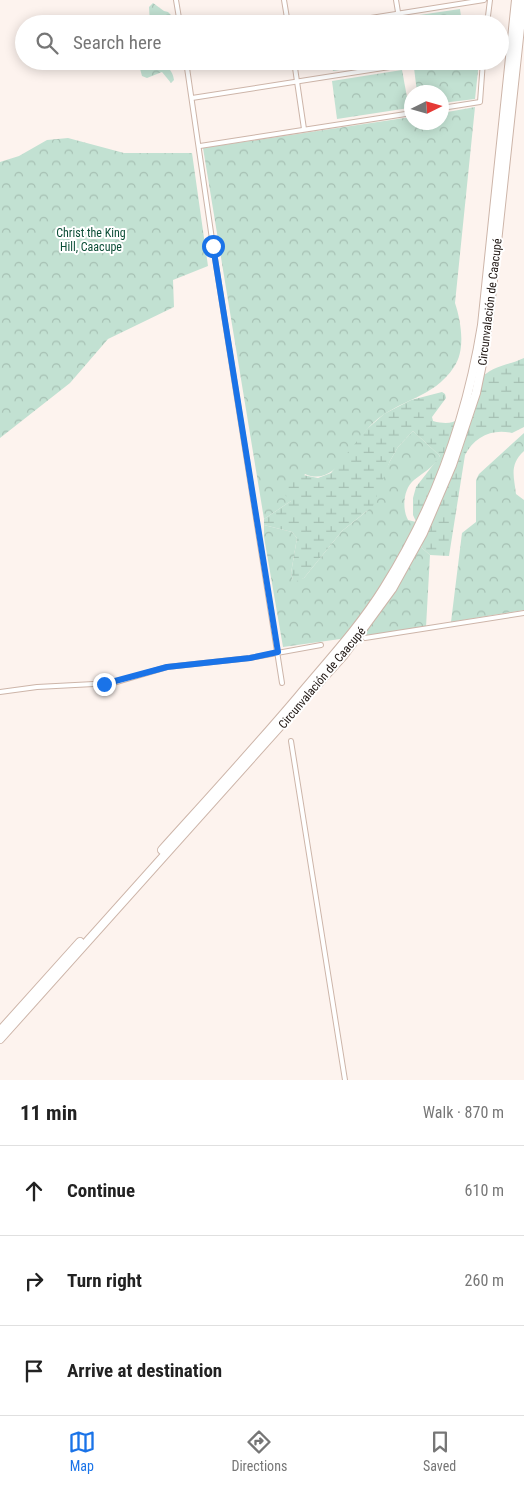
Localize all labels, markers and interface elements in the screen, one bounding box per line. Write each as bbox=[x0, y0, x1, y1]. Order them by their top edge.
search box bbox=[15, 15, 509, 70]
icon: search bbox=[33, 29, 61, 57]
text: Search here bbox=[73, 31, 161, 54]
north arrow bbox=[404, 85, 449, 130]
park label: Christ the King Hill, Caacupe bbox=[56, 226, 126, 254]
route start bbox=[202, 235, 225, 258]
street label: Circunvalación de Caacupé bbox=[475, 237, 505, 366]
street label: Circunvalación de Caacupé bbox=[276, 624, 369, 732]
route end bbox=[93, 673, 116, 696]
text: 11 min bbox=[20, 1101, 77, 1125]
text: Walk · 870 m bbox=[423, 1103, 504, 1122]
icon: ahead bbox=[20, 1177, 48, 1205]
text: Continue bbox=[67, 1179, 135, 1202]
text: 610 m bbox=[465, 1181, 504, 1200]
icon: right bbox=[20, 1267, 48, 1295]
text: Turn right bbox=[67, 1269, 142, 1292]
text: 260 m bbox=[465, 1271, 504, 1290]
icon: arrive bbox=[20, 1357, 48, 1385]
text: Arrive at destination bbox=[67, 1359, 222, 1382]
tab: Map bbox=[68, 1428, 96, 1474]
tab: Directions bbox=[231, 1428, 287, 1474]
tab: Saved bbox=[423, 1428, 456, 1474]

